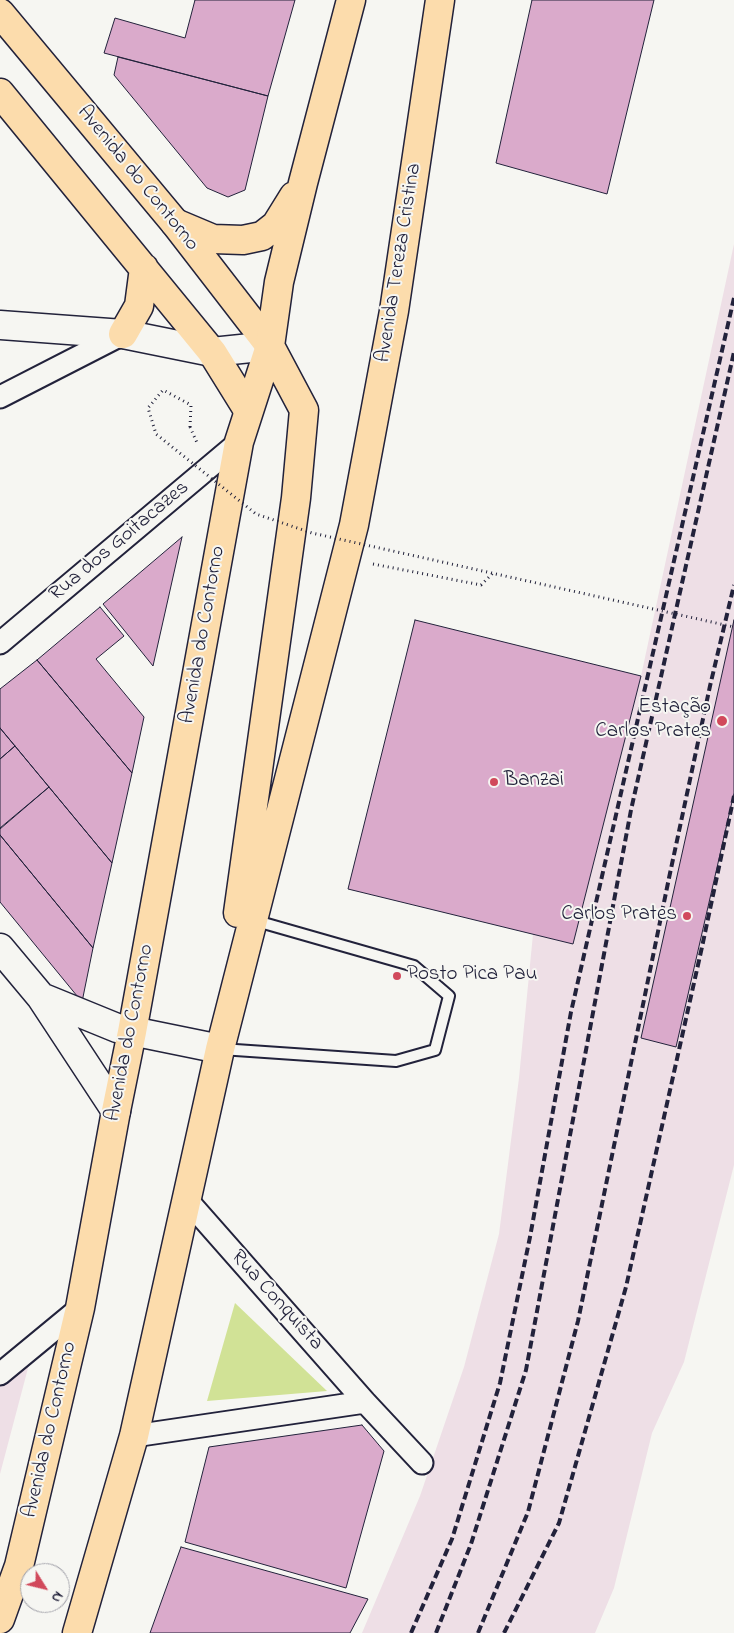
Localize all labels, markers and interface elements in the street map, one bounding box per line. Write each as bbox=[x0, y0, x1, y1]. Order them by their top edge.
street label: Avenida do Contorno bbox=[71, 101, 203, 257]
street label: Avenida Tereza Cristina bbox=[372, 162, 428, 364]
street label: Rua dos Goitacazes bbox=[45, 476, 195, 608]
street label: Avenida do Contorno bbox=[176, 544, 232, 726]
place label: Estação Carlos Prates bbox=[595, 696, 711, 746]
marker: Estação Carlos Prates bbox=[715, 714, 729, 728]
place label: Banzai bbox=[504, 769, 564, 795]
marker: Banzai bbox=[488, 776, 500, 788]
place label: Carlos Prates bbox=[561, 903, 677, 929]
marker: Carlos Prates bbox=[681, 910, 693, 922]
street label: Avenida do Contorno bbox=[101, 942, 161, 1124]
place label: Posto Pica Pau bbox=[407, 963, 538, 989]
marker: Posto Pica Pau bbox=[391, 970, 403, 982]
street label: Rua Conquista bbox=[224, 1246, 328, 1356]
street label: Avenida do Contorno bbox=[18, 1339, 84, 1521]
north arrow bbox=[20, 1563, 70, 1613]
text: N bbox=[45, 1587, 68, 1607]

